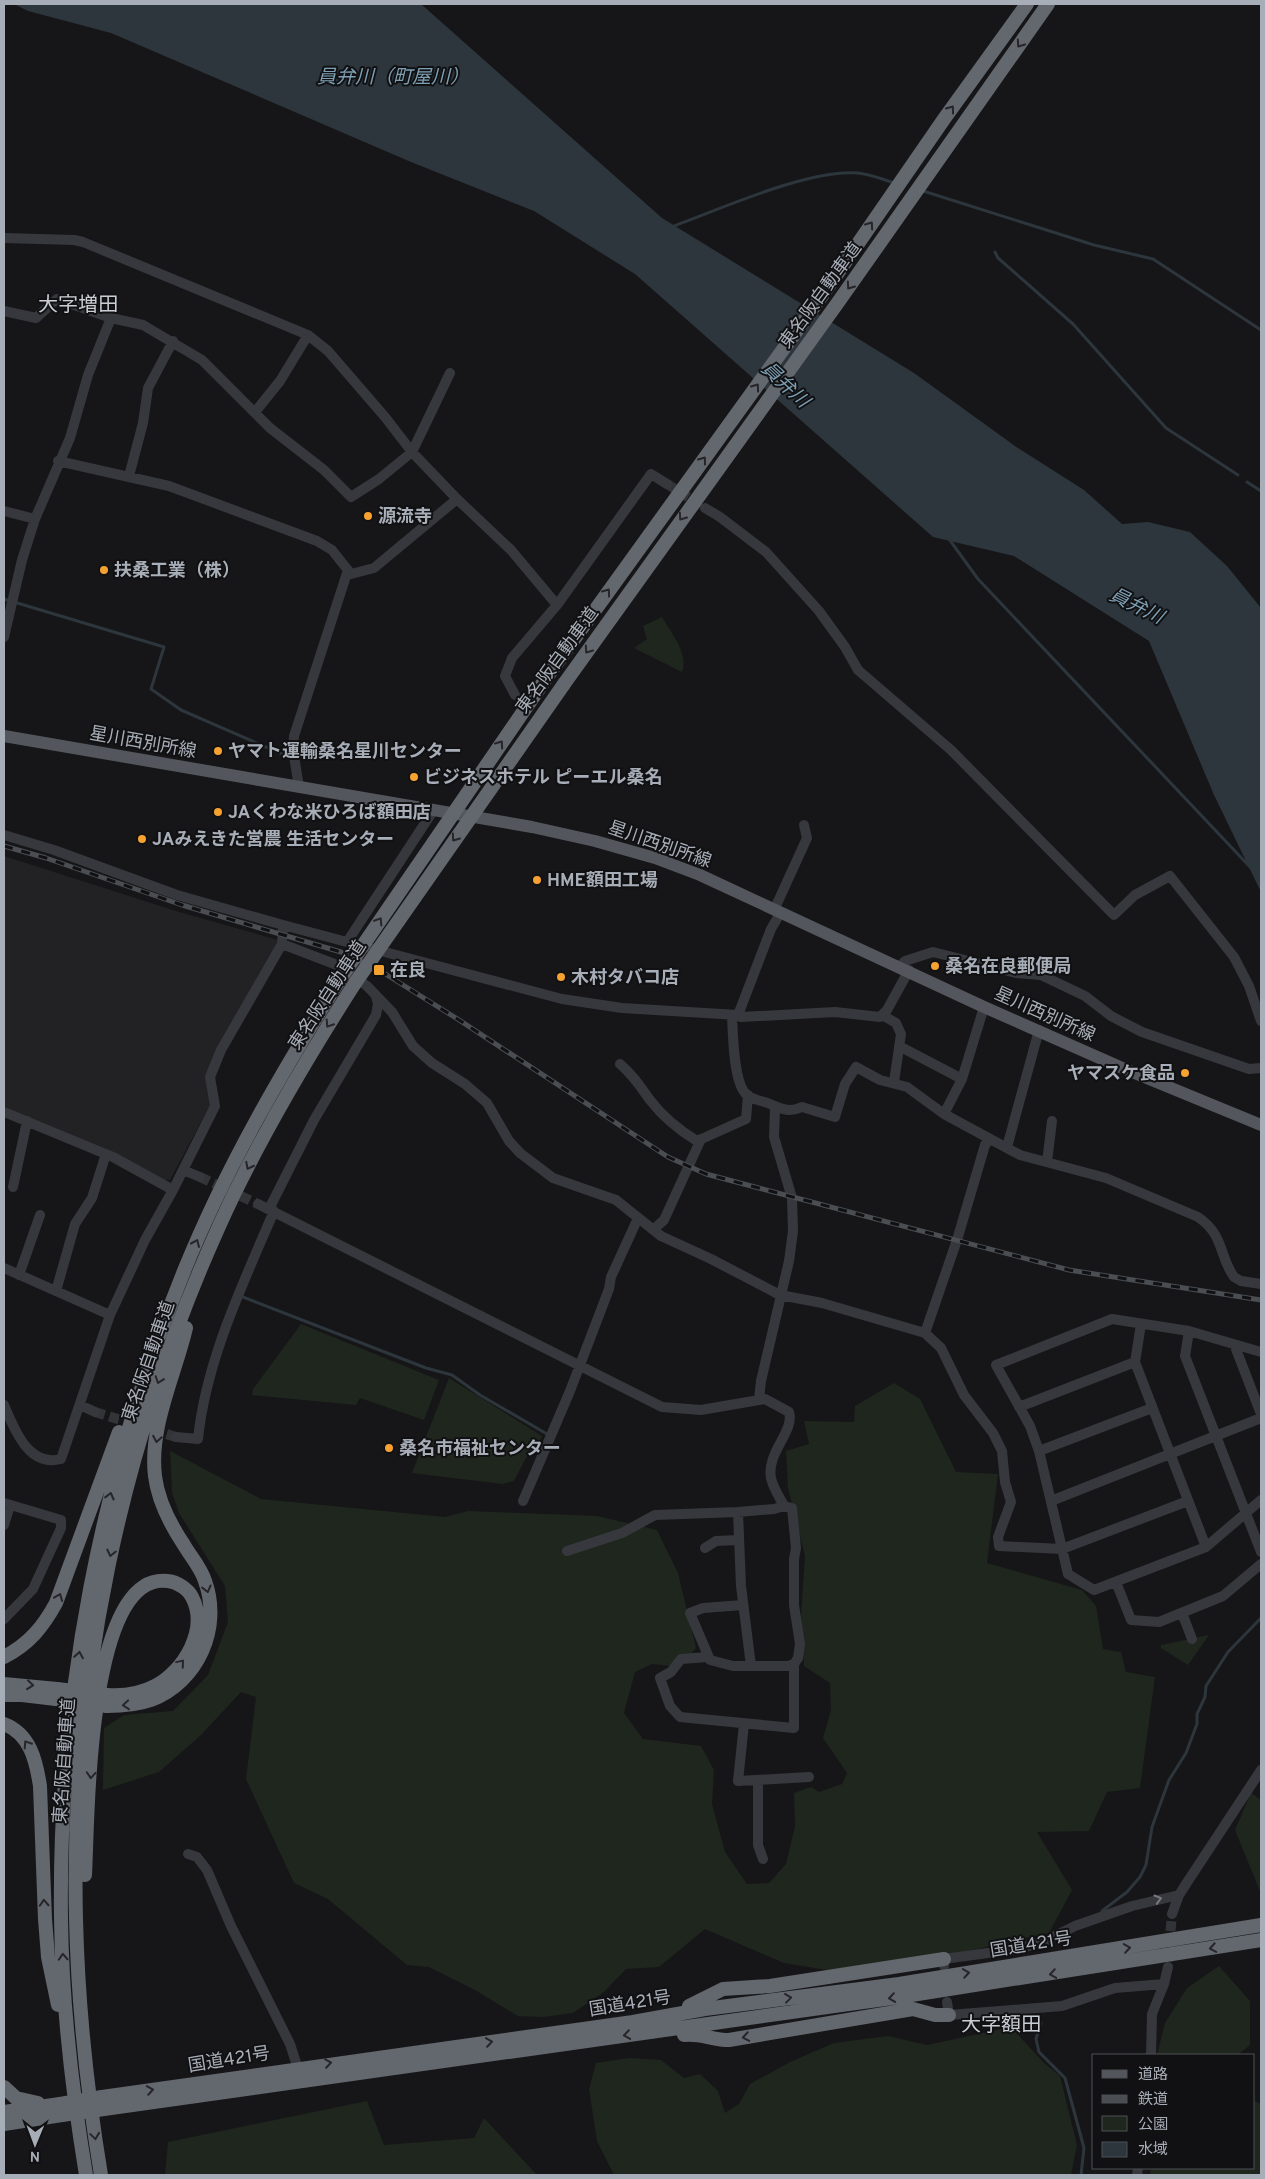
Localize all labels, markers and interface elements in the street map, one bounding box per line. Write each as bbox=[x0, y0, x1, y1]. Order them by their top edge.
one-way arrow bbox=[1017, 38, 1026, 47]
water label: 員弁川（町屋川） bbox=[317, 66, 469, 90]
one-way arrow bbox=[945, 105, 954, 115]
one-way arrow bbox=[864, 222, 873, 231]
street label: 東名阪自動車道 bbox=[775, 238, 868, 354]
one-way arrow bbox=[847, 280, 856, 290]
district label: 大字増田 bbox=[38, 293, 118, 319]
water label: 員弁川 bbox=[756, 357, 815, 415]
one-way arrow bbox=[750, 383, 759, 393]
one-way arrow bbox=[697, 456, 706, 466]
place label: 源流寺 bbox=[378, 506, 432, 529]
marker: 源流寺 bbox=[362, 510, 374, 522]
one-way arrow bbox=[679, 511, 688, 521]
place label: 扶桑工業（株） bbox=[114, 560, 240, 583]
marker: 扶桑工業（株） bbox=[98, 564, 110, 576]
water label: 員弁川 bbox=[1105, 584, 1169, 631]
one-way arrow bbox=[602, 589, 610, 598]
street label: 東名阪自動車道 bbox=[512, 603, 605, 719]
one-way arrow bbox=[585, 644, 594, 654]
street label: 星川西別所線 bbox=[88, 723, 198, 764]
one-way arrow bbox=[494, 740, 503, 749]
place label: ヤマト運輸桑名星川センター bbox=[228, 741, 462, 764]
marker: ヤマト運輸桑名星川センター bbox=[212, 745, 224, 757]
place label: ビジネスホテル ピーエル桑名 bbox=[424, 767, 663, 790]
marker: ビジネスホテル ピーエル桑名 bbox=[408, 771, 420, 783]
place label: JAくわな米ひろば額田店 bbox=[228, 802, 430, 825]
marker: JAくわな米ひろば額田店 bbox=[212, 806, 224, 818]
street label: 星川西別所線 bbox=[605, 817, 714, 874]
place label: JAみえきた営農 生活センター bbox=[152, 829, 394, 852]
one-way arrow bbox=[452, 832, 461, 842]
marker: JAみえきた営農 生活センター bbox=[136, 833, 148, 845]
place label: HME額田工場 bbox=[547, 870, 658, 893]
marker: HME額田工場 bbox=[531, 874, 543, 886]
one-way arrow bbox=[372, 917, 382, 926]
street label: 東名阪自動車道 bbox=[284, 937, 372, 1055]
place label: 桑名在良郵便局 bbox=[945, 956, 1071, 979]
place label: 在良 bbox=[390, 960, 426, 983]
marker: 桑名在良郵便局 bbox=[929, 960, 941, 972]
marker: 在良 bbox=[372, 963, 386, 977]
place label: 木村タバコ店 bbox=[571, 967, 679, 990]
marker: 木村タバコ店 bbox=[555, 971, 567, 983]
street label: 星川西別所線 bbox=[990, 983, 1098, 1048]
one-way arrow bbox=[325, 1019, 335, 1028]
place label: ヤマスケ食品 bbox=[1067, 1063, 1175, 1086]
marker: ヤマスケ食品 bbox=[1179, 1067, 1191, 1079]
one-way arrow bbox=[245, 1161, 255, 1170]
one-way arrow bbox=[190, 1239, 201, 1248]
street label: 東名阪自動車道 bbox=[118, 1298, 181, 1425]
one-way arrow bbox=[155, 1376, 165, 1384]
one-way arrow bbox=[152, 1435, 162, 1444]
place label: 桑名市福祉センター bbox=[399, 1438, 561, 1461]
marker: 桑名市福祉センター bbox=[383, 1442, 395, 1454]
one-way arrow bbox=[104, 1491, 115, 1500]
one-way arrow bbox=[106, 1549, 117, 1558]
one-way arrow bbox=[202, 1584, 212, 1592]
one-way arrow bbox=[52, 1593, 63, 1602]
one-way arrow bbox=[73, 1651, 83, 1659]
one-way arrow bbox=[175, 1660, 184, 1669]
one-way arrow bbox=[27, 1679, 35, 1690]
street label: 東名阪自動車道 bbox=[50, 1697, 81, 1825]
one-way arrow bbox=[122, 1700, 130, 1711]
one-way arrow bbox=[24, 1740, 33, 1749]
one-way arrow bbox=[85, 1772, 96, 1780]
one-way arrow bbox=[1153, 1894, 1162, 1905]
one-way arrow bbox=[39, 1899, 50, 1907]
street label: 国道421号 bbox=[988, 1928, 1074, 1963]
one-way arrow bbox=[1209, 1943, 1218, 1953]
one-way arrow bbox=[1123, 1944, 1131, 1954]
one-way arrow bbox=[57, 1952, 68, 1960]
one-way arrow bbox=[1048, 1968, 1057, 1978]
one-way arrow bbox=[962, 1969, 971, 1979]
street label: 国道421号 bbox=[587, 1987, 673, 2022]
one-way arrow bbox=[888, 1992, 896, 2003]
one-way arrow bbox=[784, 1993, 792, 2004]
district label: 大字額田 bbox=[961, 2013, 1041, 2039]
one-way arrow bbox=[623, 2030, 632, 2040]
one-way arrow bbox=[741, 2031, 750, 2041]
one-way arrow bbox=[485, 2037, 493, 2047]
street label: 国道421号 bbox=[186, 2043, 272, 2078]
legend bbox=[1092, 2054, 1255, 2169]
one-way arrow bbox=[324, 2059, 332, 2069]
text: 道路 bbox=[1138, 2066, 1168, 2085]
one-way arrow bbox=[146, 2085, 154, 2095]
text: 鉄道 bbox=[1138, 2091, 1168, 2110]
text: 公園 bbox=[1138, 2116, 1168, 2135]
north arrow bbox=[10, 2119, 60, 2169]
one-way arrow bbox=[89, 2132, 99, 2141]
text: 水域 bbox=[1138, 2141, 1168, 2160]
text: N bbox=[30, 2147, 40, 2164]

